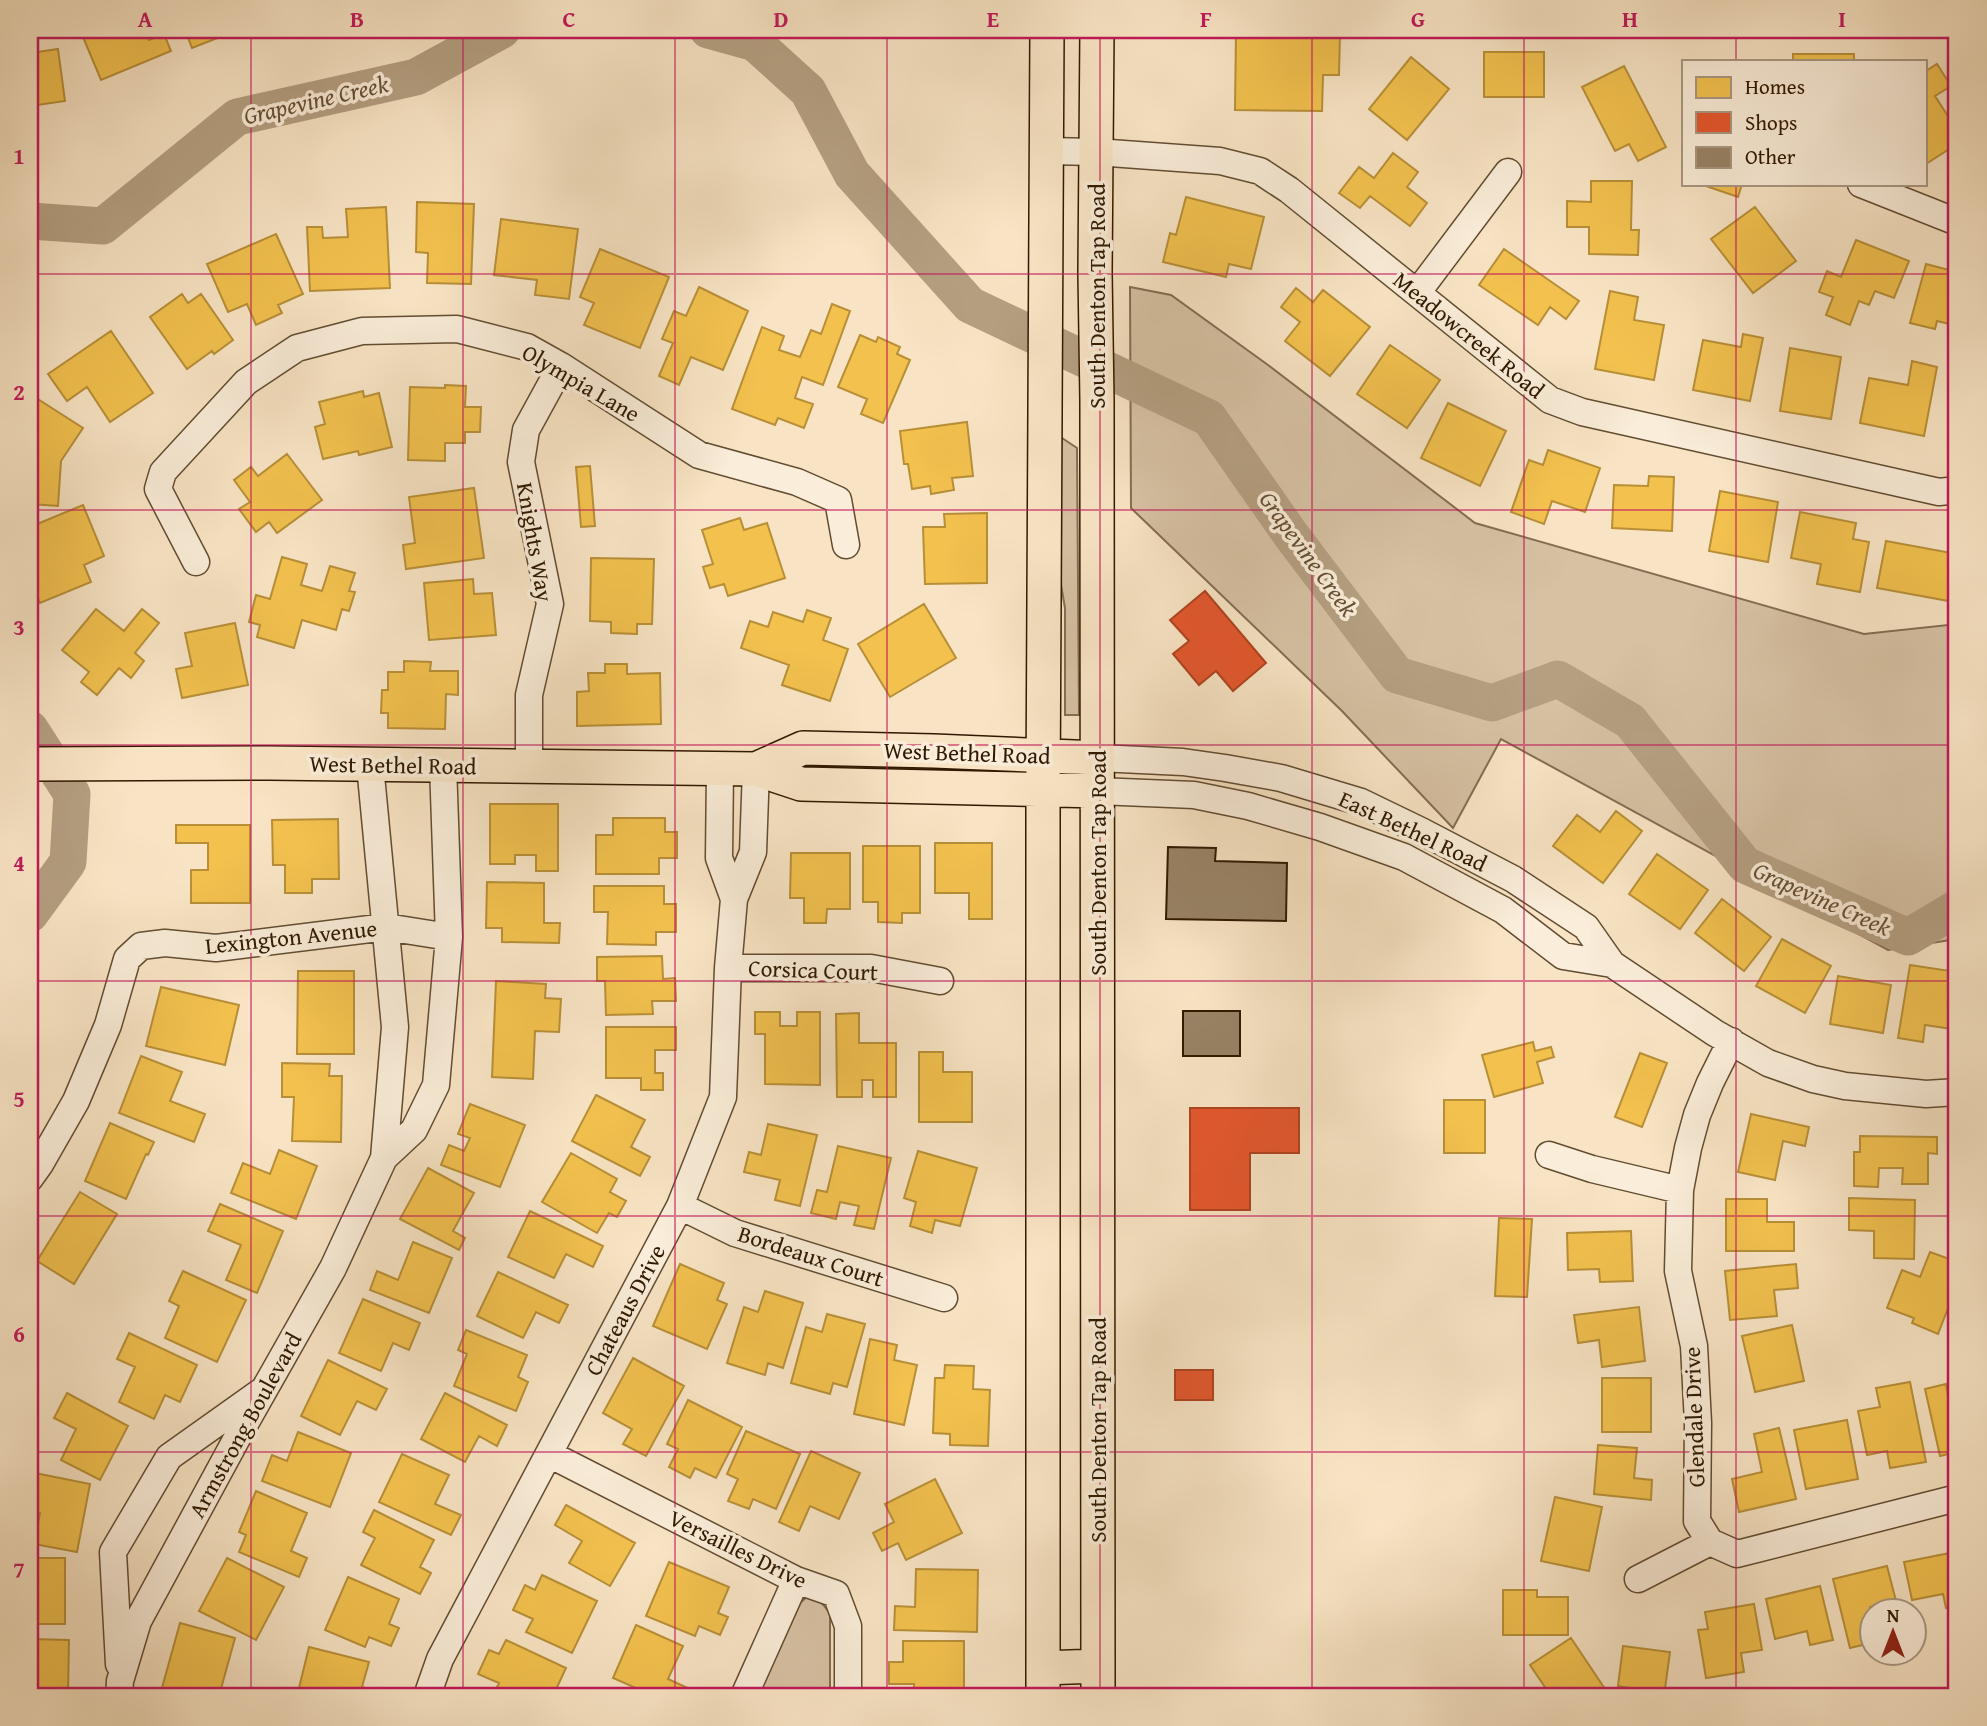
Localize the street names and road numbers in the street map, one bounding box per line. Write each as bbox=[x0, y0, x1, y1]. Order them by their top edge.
street label: South Denton Tap Road bbox=[1080, 183, 1113, 409]
street label: Meadowcreek Road bbox=[1387, 263, 1553, 407]
street label: Olympia Lane bbox=[516, 335, 646, 430]
street label: Knights Way bbox=[509, 480, 562, 605]
street label: West Bethel Road bbox=[883, 733, 1052, 772]
street label: West Bethel Road bbox=[309, 747, 478, 782]
street label: South Denton Tap Road bbox=[1081, 750, 1114, 976]
street label: East Bethel Road bbox=[1334, 782, 1493, 880]
street label: Lexington Avenue bbox=[203, 911, 379, 962]
street label: Corsica Court bbox=[748, 951, 878, 988]
street label: Bordeaux Court bbox=[734, 1216, 888, 1295]
street label: Chateaus Drive bbox=[576, 1238, 673, 1381]
street label: South Denton Tap Road bbox=[1081, 1317, 1114, 1543]
street label: Armstrong Boulevard bbox=[180, 1325, 310, 1524]
street label: Glendale Drive bbox=[1675, 1346, 1712, 1488]
street label: Versailles Drive bbox=[664, 1501, 813, 1596]

